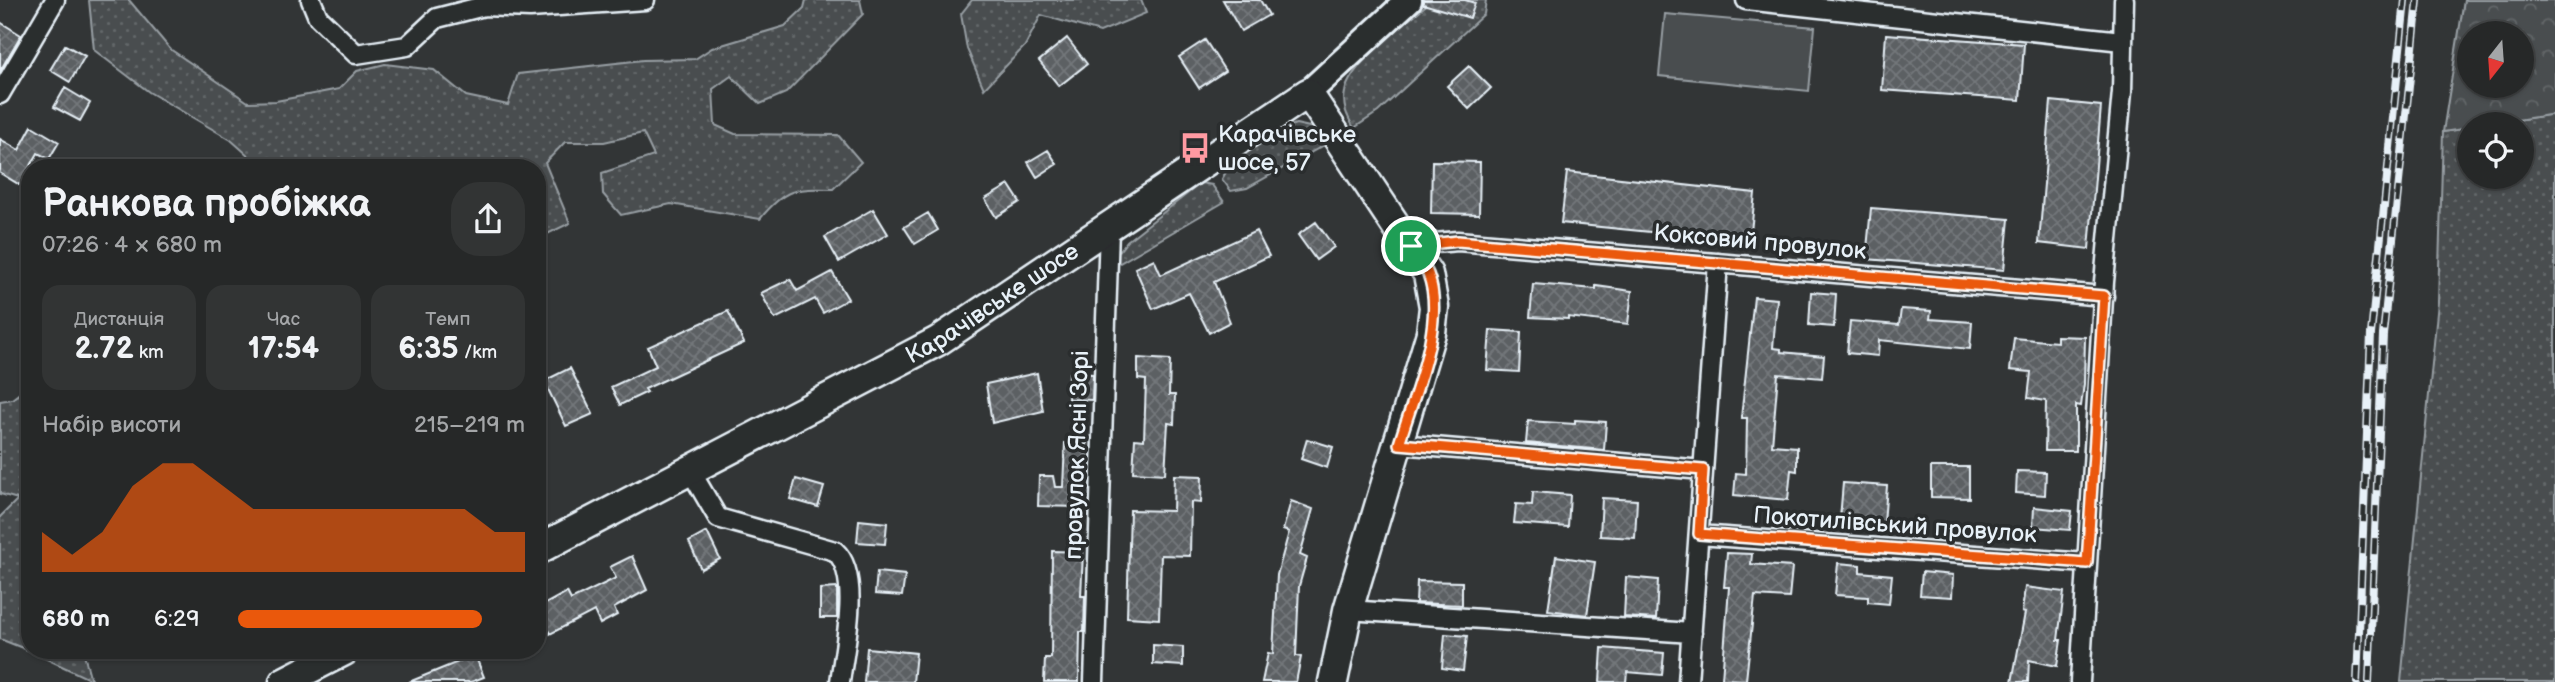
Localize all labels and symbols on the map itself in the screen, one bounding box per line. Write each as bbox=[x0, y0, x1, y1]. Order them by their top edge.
north arrow bbox=[2457, 21, 2534, 98]
place label: Карачівське шосе, 57 bbox=[1218, 120, 1356, 177]
bus stop icon: Карачівське шосе, 57 bbox=[1178, 131, 1212, 165]
pin bbox=[1381, 216, 1441, 276]
street label: Коксовий провулок bbox=[1652, 218, 1868, 266]
street label: Карачівське шосе bbox=[901, 236, 1084, 370]
street label: провулок Ясні Зорі bbox=[1059, 350, 1095, 560]
street label: Покотилівський провулок bbox=[1752, 501, 2038, 549]

